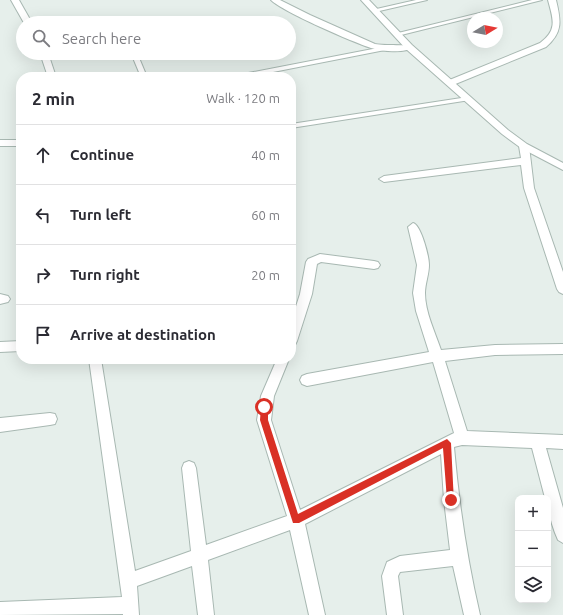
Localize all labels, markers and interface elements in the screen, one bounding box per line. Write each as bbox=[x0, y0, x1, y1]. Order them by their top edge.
north arrow bbox=[467, 12, 503, 48]
search box bbox=[16, 16, 296, 60]
icon: search bbox=[30, 27, 52, 49]
text: Search here bbox=[62, 30, 141, 47]
text: 2 min bbox=[32, 89, 75, 108]
text: Walk · 120 m bbox=[206, 91, 280, 105]
icon: ahead bbox=[32, 144, 54, 166]
text: Continue bbox=[70, 146, 134, 163]
text: 40 m bbox=[251, 148, 280, 162]
icon: left bbox=[32, 204, 54, 226]
text: Turn left bbox=[70, 206, 131, 223]
text: 60 m bbox=[251, 208, 280, 222]
icon: right bbox=[32, 264, 54, 286]
text: Turn right bbox=[70, 266, 140, 283]
text: 20 m bbox=[251, 268, 280, 282]
icon: arrive bbox=[32, 324, 54, 346]
text: Arrive at destination bbox=[70, 326, 216, 343]
route start bbox=[255, 398, 273, 416]
route end bbox=[442, 491, 460, 509]
map controls bbox=[515, 495, 551, 603]
button: + bbox=[515, 495, 551, 531]
button: − bbox=[515, 531, 551, 567]
button: layers bbox=[515, 567, 551, 603]

